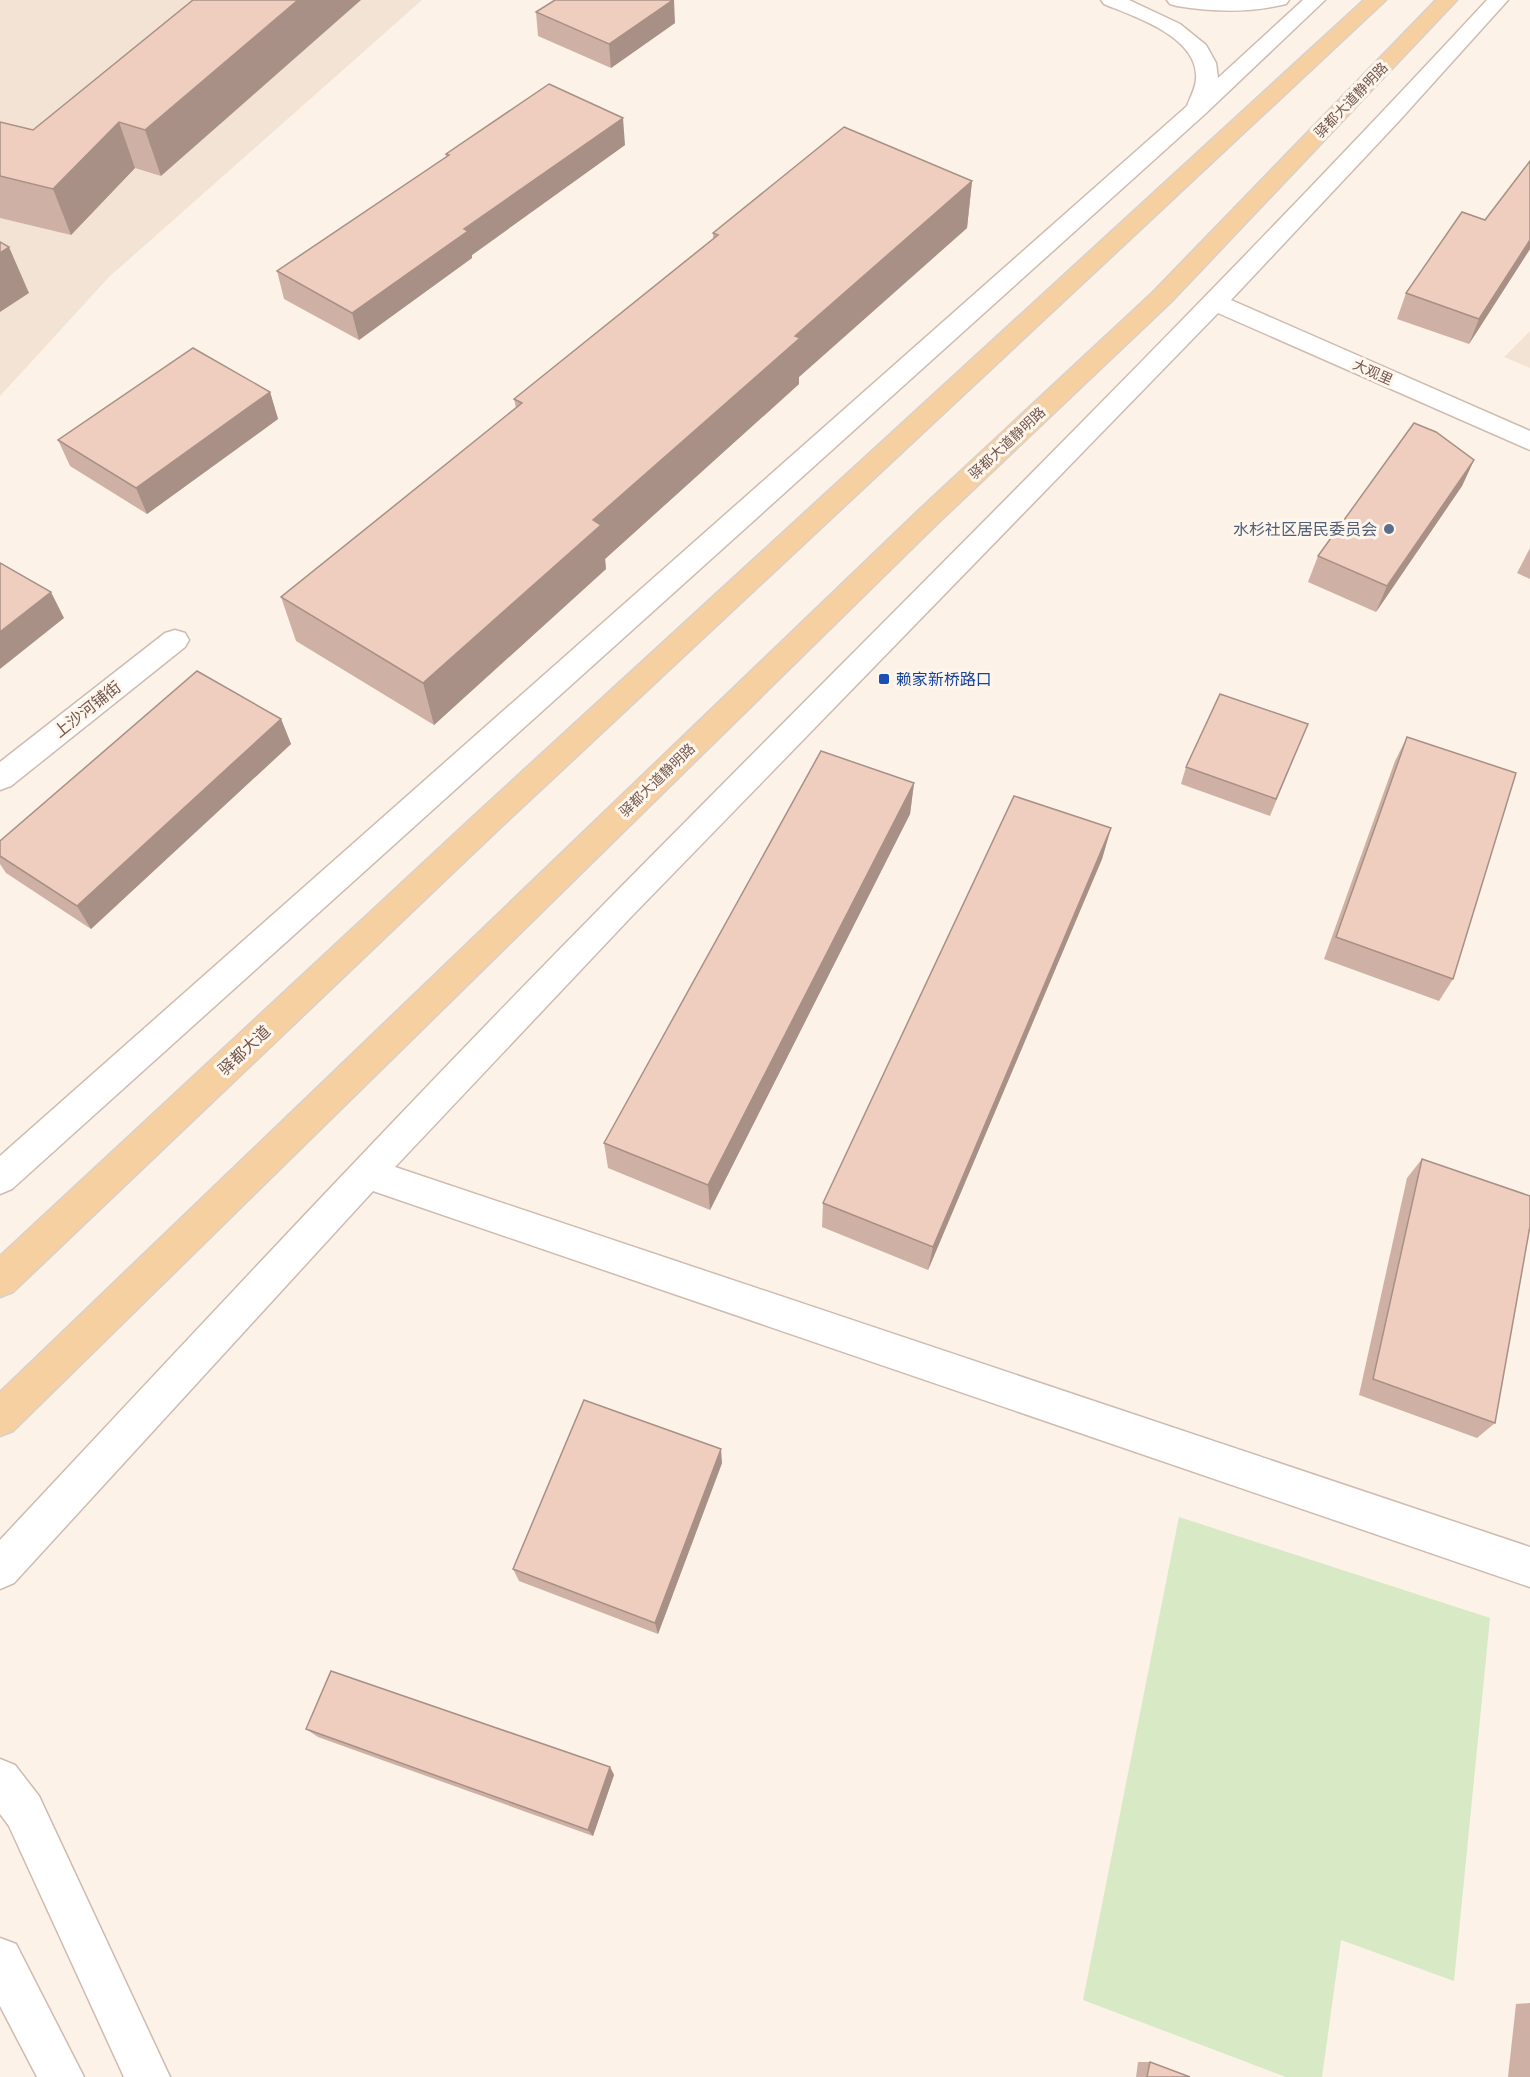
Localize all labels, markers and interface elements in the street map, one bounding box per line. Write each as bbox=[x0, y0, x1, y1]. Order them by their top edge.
street label: 驿都大道静明路 bbox=[1310, 59, 1392, 141]
street label: 大观里 bbox=[1350, 355, 1396, 389]
street label: 驿都大道静明路 bbox=[965, 403, 1049, 483]
place label: 水杉社区居民委员会 bbox=[1233, 519, 1377, 539]
marker: 水杉社区居民委员会 bbox=[1382, 522, 1396, 536]
place label: 赖家新桥路口 bbox=[896, 669, 992, 689]
marker: 赖家新桥路口 bbox=[877, 672, 891, 686]
street label: 上沙河铺街 bbox=[49, 676, 125, 742]
street label: 驿都大道静明路 bbox=[616, 739, 698, 821]
street label: 驿都大道 bbox=[214, 1021, 274, 1079]

